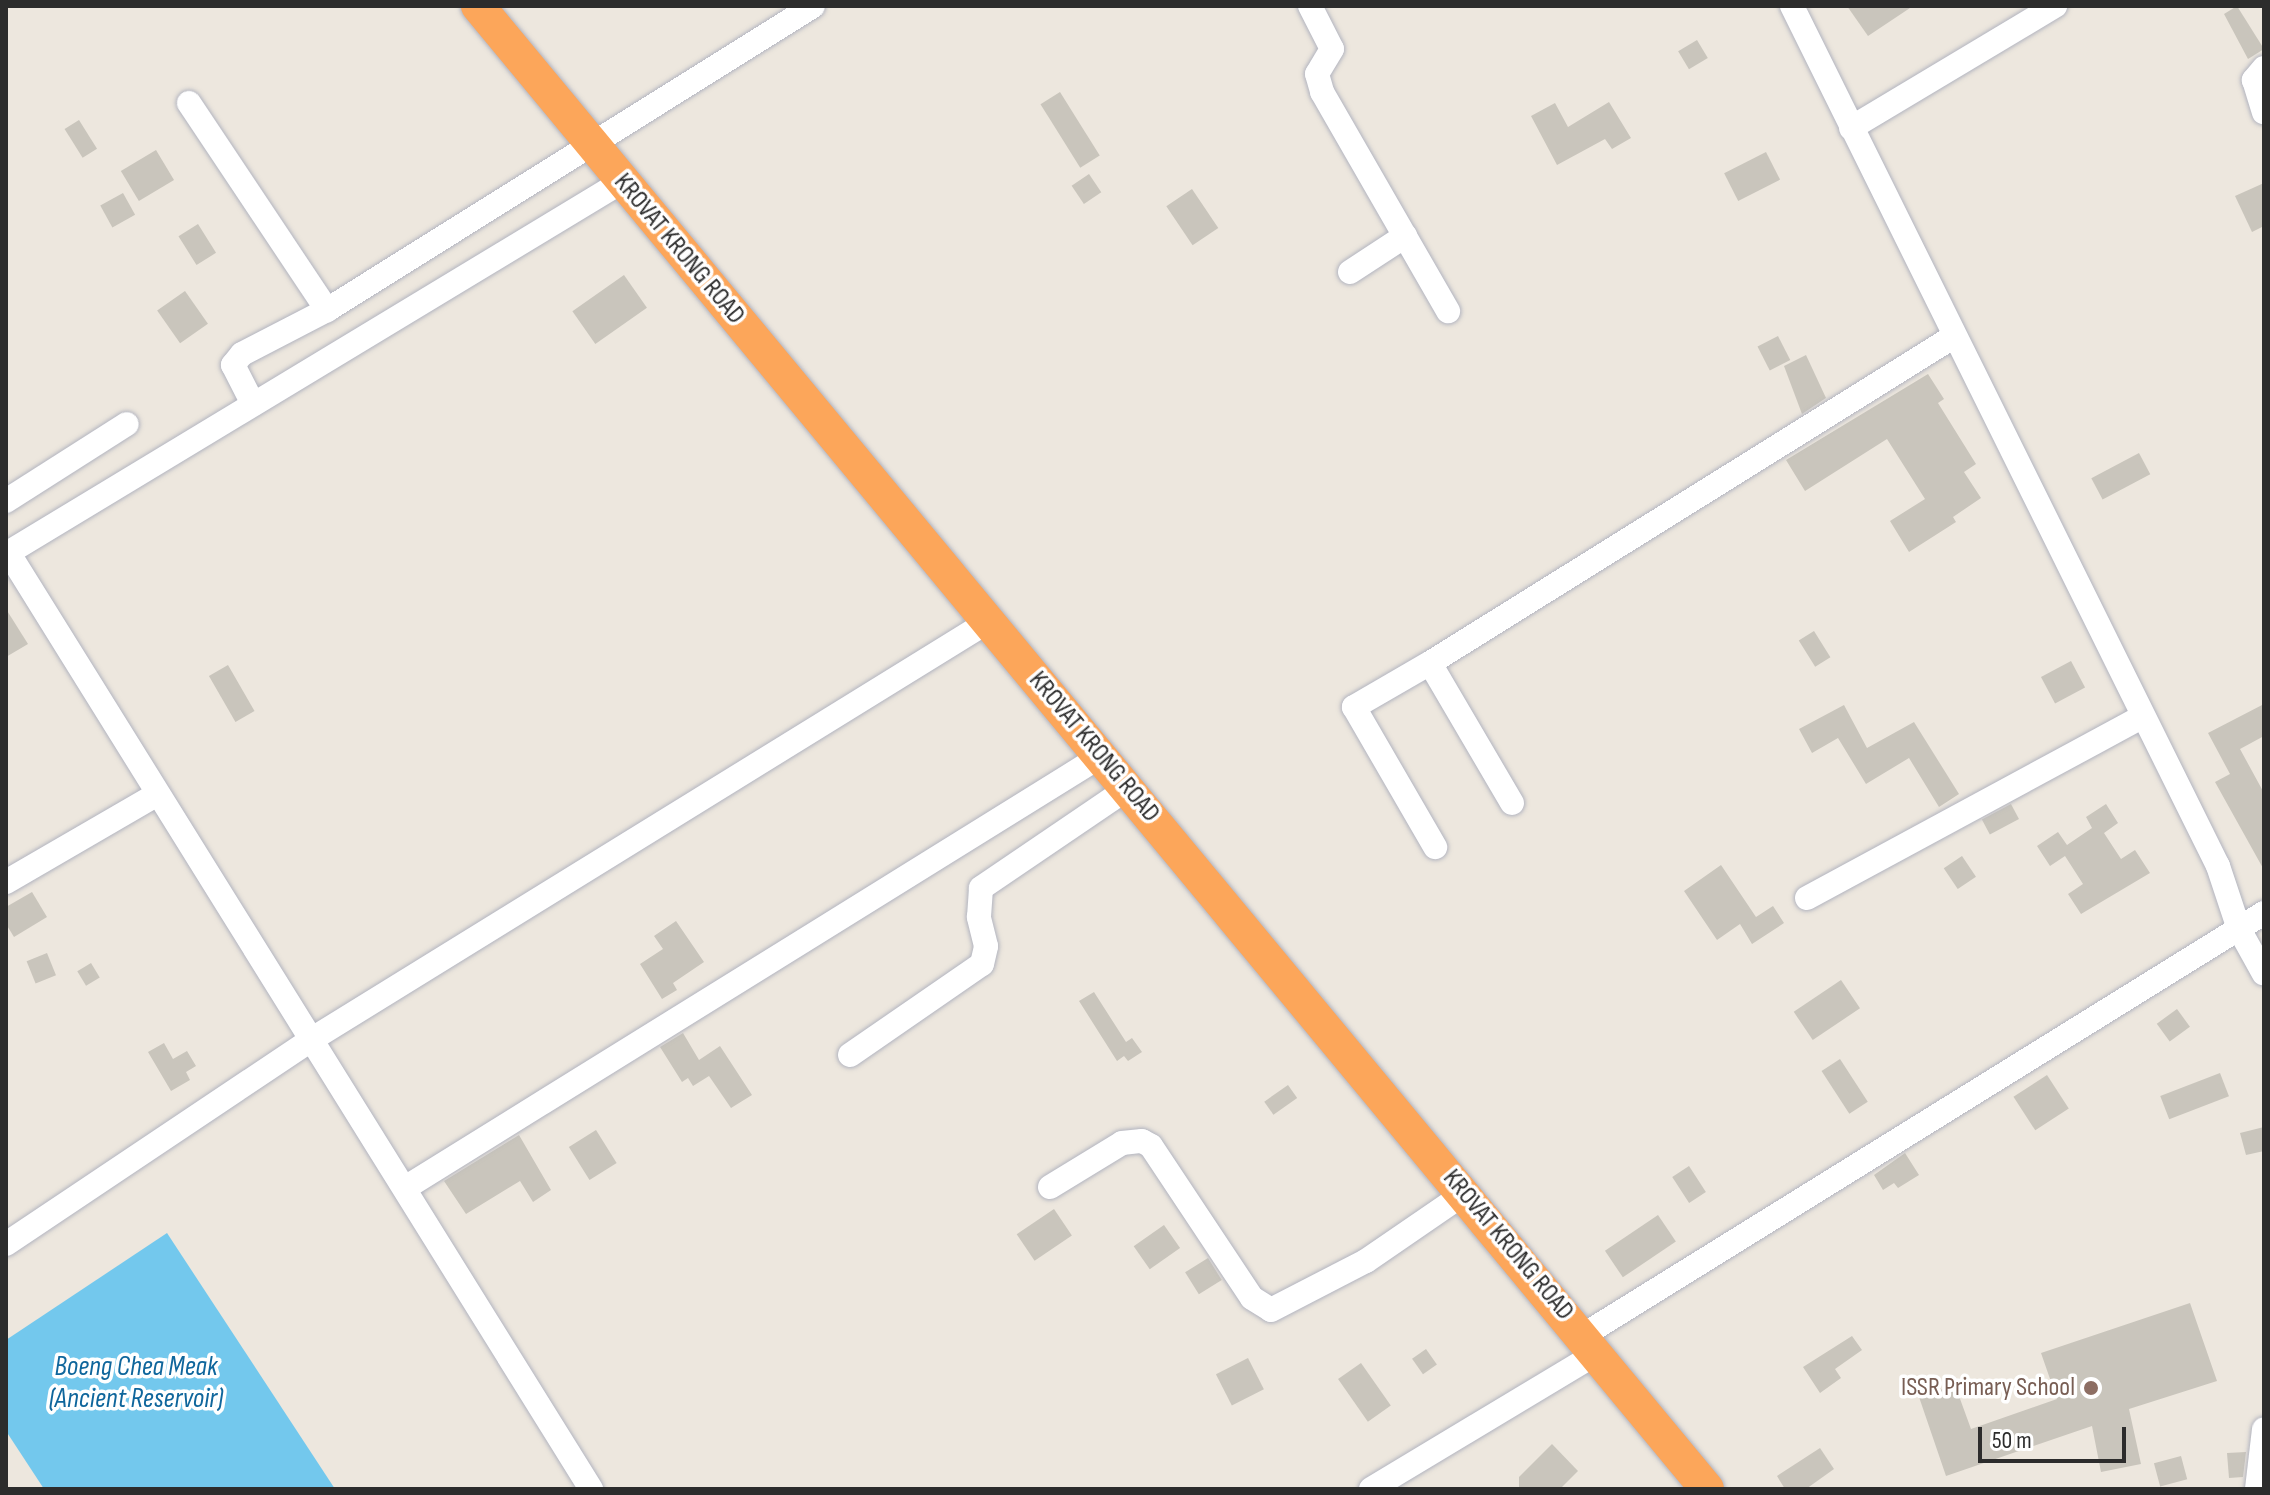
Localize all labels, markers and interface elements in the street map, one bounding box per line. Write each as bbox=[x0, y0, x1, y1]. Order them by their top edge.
street label: KROVAT KRONG ROAD bbox=[607, 167, 751, 331]
street label: KROVAT KRONG ROAD bbox=[1022, 665, 1166, 829]
street label: KROVAT KRONG ROAD bbox=[1436, 1163, 1580, 1327]
water label: Boeng Chea Meak (Ancient Reservoir) bbox=[49, 1350, 223, 1416]
place label: ISSR Primary School bbox=[1901, 1372, 2075, 1404]
marker: ISSR Primary School bbox=[2082, 1379, 2100, 1397]
scale bar bbox=[1982, 1411, 2130, 1461]
text: 50 m bbox=[1992, 1426, 2032, 1455]

